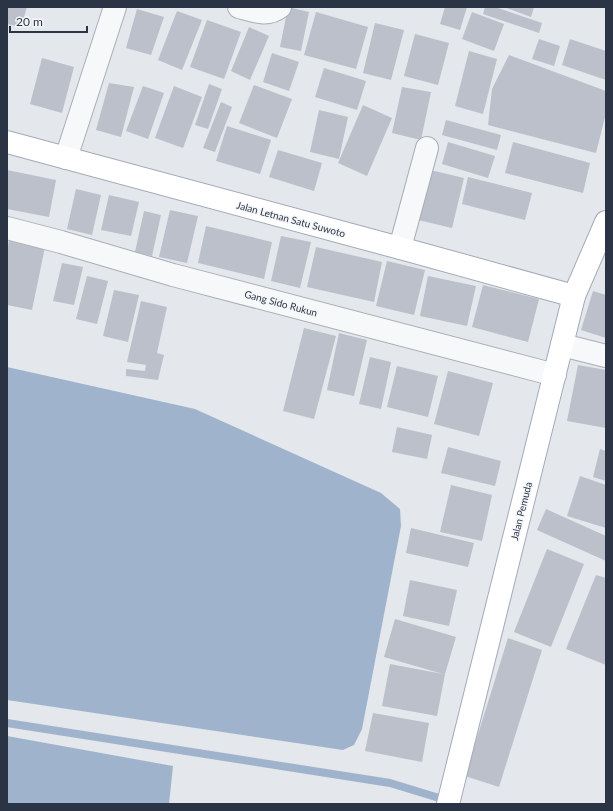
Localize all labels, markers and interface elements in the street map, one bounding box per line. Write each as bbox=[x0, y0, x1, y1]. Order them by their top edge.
scale bar bbox=[10, 8, 87, 34]
text: 20 m bbox=[16, 14, 43, 29]
street label: Jalan Letnan Satu Suwoto bbox=[235, 199, 347, 239]
street label: Gang Sido Rukun bbox=[243, 287, 319, 319]
street label: Jalan Pemuda bbox=[508, 480, 534, 541]

